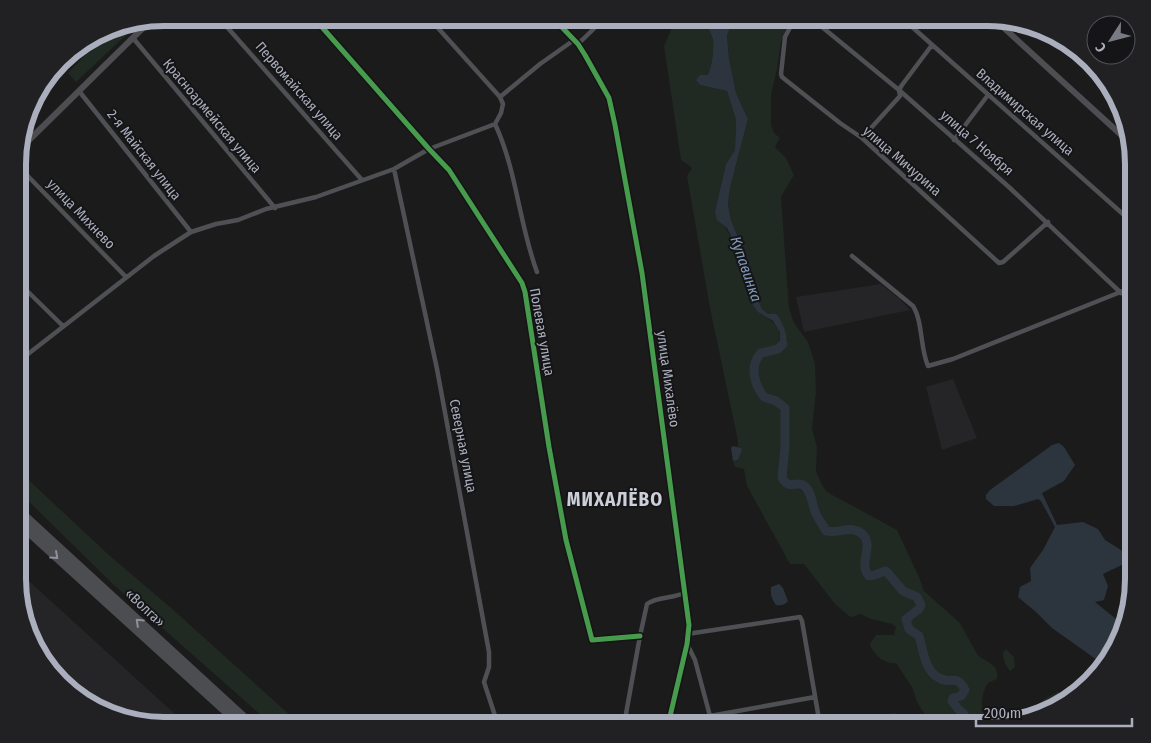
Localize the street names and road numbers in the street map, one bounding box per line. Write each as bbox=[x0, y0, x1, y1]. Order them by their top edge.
street label: Первомайская улица bbox=[252, 38, 346, 144]
street label: Красноармейская улица bbox=[159, 55, 265, 177]
street label: Владимирская улица bbox=[973, 65, 1078, 159]
street label: 2-я Майская улица bbox=[103, 106, 185, 204]
street label: улица 7 Ноября bbox=[937, 107, 1017, 179]
street label: улица Мичурина bbox=[859, 122, 945, 200]
street label: улица Михнево bbox=[43, 175, 119, 253]
street label: Полевая улица bbox=[526, 287, 558, 377]
street label: улица Михалёво bbox=[653, 330, 683, 428]
street label: Северная улица bbox=[446, 398, 480, 494]
street label: «Волга» bbox=[121, 585, 169, 631]

